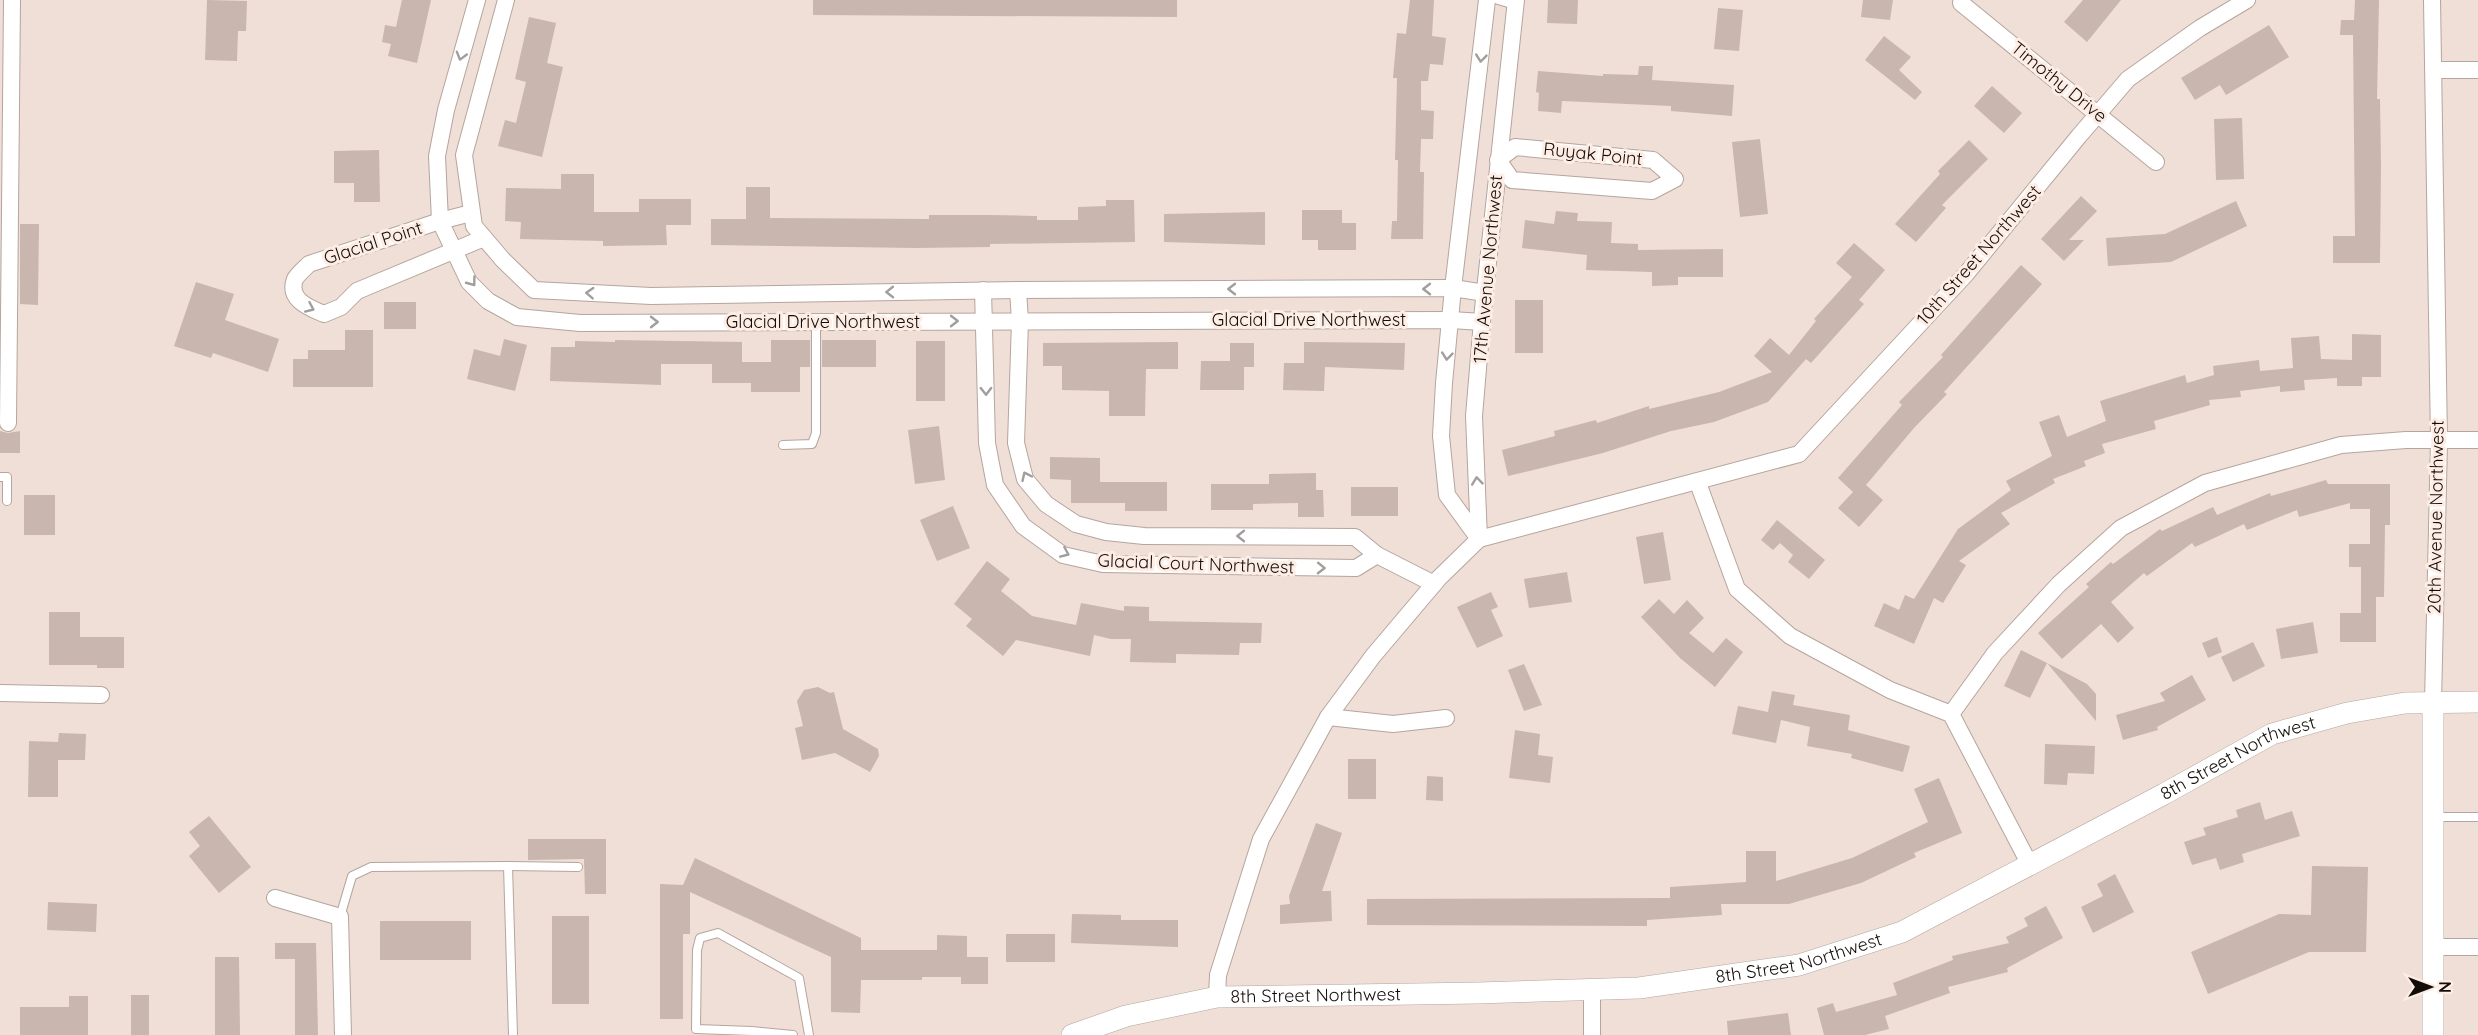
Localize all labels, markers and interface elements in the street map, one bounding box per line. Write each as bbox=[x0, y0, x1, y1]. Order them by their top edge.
street label: Timothy Drive bbox=[2007, 36, 2112, 127]
one-way arrow bbox=[456, 50, 468, 61]
one-way arrow bbox=[1475, 54, 1488, 63]
street label: Ruyak Point bbox=[1542, 137, 1644, 170]
street label: 17th Avenue Northwest bbox=[1468, 174, 1507, 364]
street label: 10th Street Northwest bbox=[1911, 180, 2046, 329]
street label: Glacial Point bbox=[321, 216, 425, 269]
one-way arrow bbox=[464, 275, 475, 286]
one-way arrow bbox=[1422, 282, 1431, 295]
one-way arrow bbox=[1227, 283, 1236, 295]
one-way arrow bbox=[586, 286, 595, 299]
one-way arrow bbox=[886, 286, 895, 298]
one-way arrow bbox=[304, 300, 315, 312]
street label: Glacial Drive Northwest bbox=[1212, 308, 1406, 331]
street label: Glacial Drive Northwest bbox=[726, 310, 920, 333]
one-way arrow bbox=[949, 315, 958, 327]
one-way arrow bbox=[649, 316, 658, 328]
one-way arrow bbox=[1441, 352, 1453, 361]
one-way arrow bbox=[980, 386, 992, 395]
street label: 20th Avenue Northwest bbox=[2422, 420, 2449, 614]
one-way arrow bbox=[1022, 472, 1034, 483]
one-way arrow bbox=[1471, 476, 1484, 485]
one-way arrow bbox=[1237, 530, 1246, 542]
one-way arrow bbox=[1059, 546, 1070, 558]
street label: Glacial Court Northwest bbox=[1097, 549, 1295, 578]
one-way arrow bbox=[1317, 562, 1326, 574]
street label: 8th Street Northwest bbox=[2156, 710, 2318, 805]
street label: 8th Street Northwest bbox=[1714, 927, 1885, 988]
north arrow bbox=[2400, 957, 2460, 1017]
text: N bbox=[2435, 981, 2455, 993]
street label: 8th Street Northwest bbox=[1230, 982, 1401, 1008]

